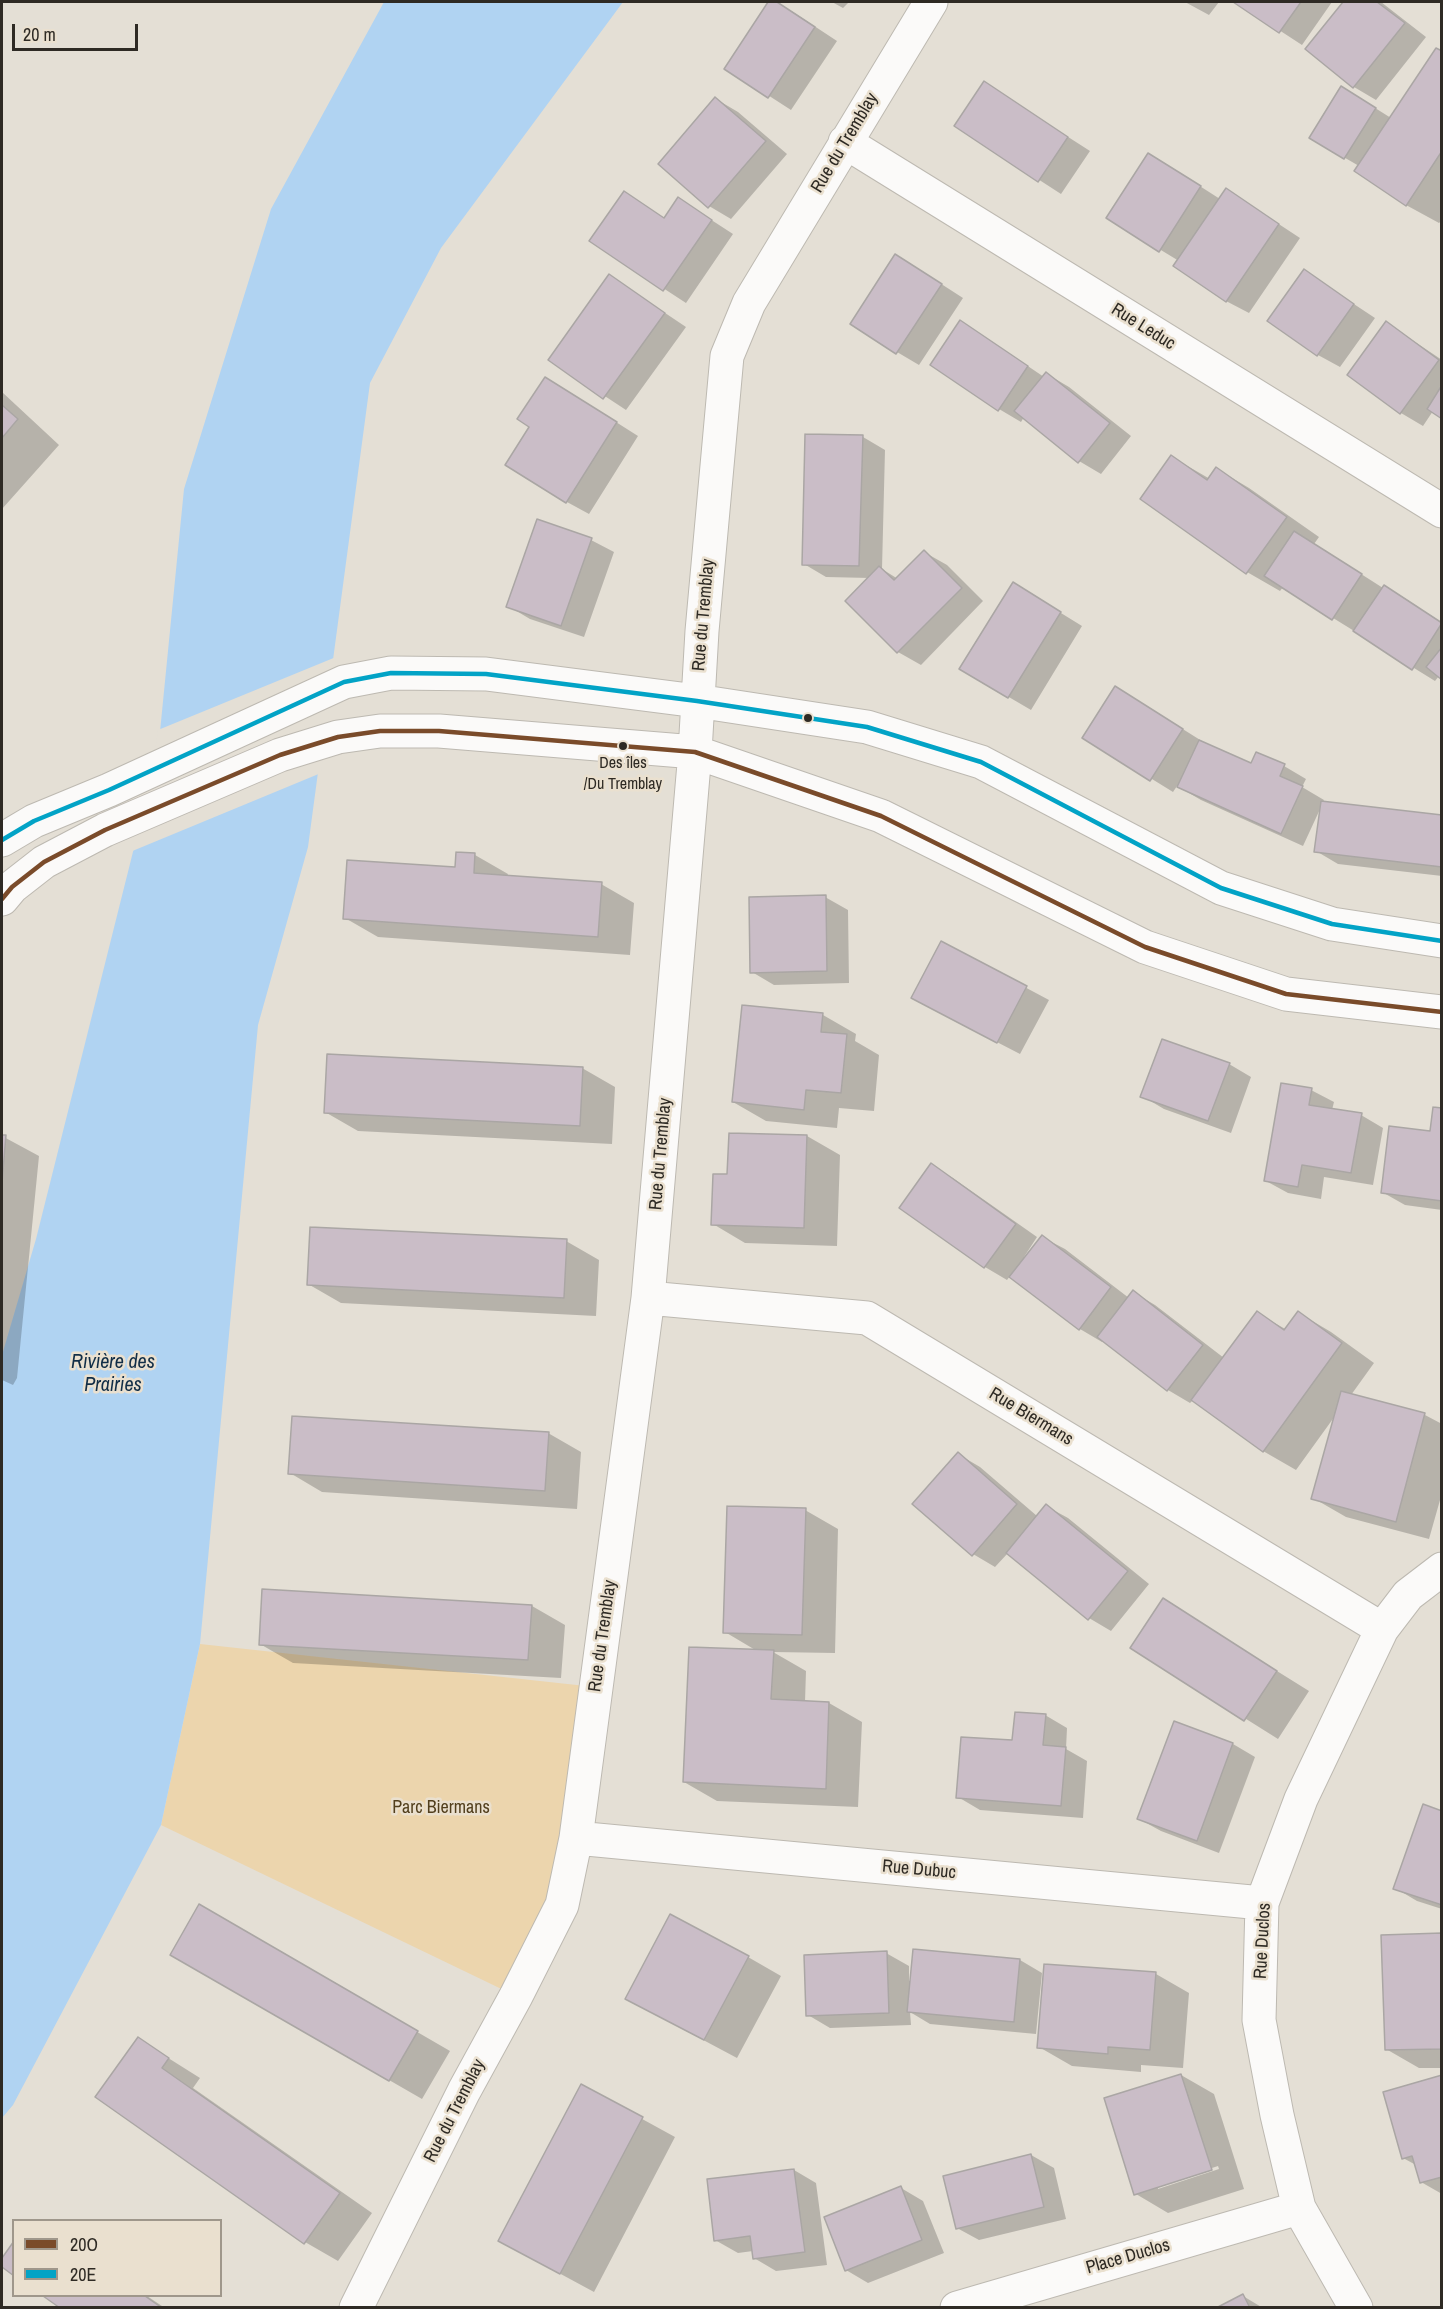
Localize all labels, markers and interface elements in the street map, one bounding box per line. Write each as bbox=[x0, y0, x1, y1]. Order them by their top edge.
scale bar bbox=[15, 12, 141, 50]
text: 20 m bbox=[23, 22, 56, 47]
street label: Rue du Tremblay bbox=[807, 89, 883, 197]
street label: Rue Leduc bbox=[1107, 299, 1179, 355]
street label: Rue du Tremblay bbox=[688, 558, 720, 672]
unlabelled marker bbox=[802, 712, 814, 724]
marker: Des îles /Du Tremblay bbox=[617, 740, 629, 752]
place label: Des îles /Du Tremblay bbox=[584, 754, 662, 792]
street label: Rue du Tremblay bbox=[645, 1097, 677, 1211]
water label: Rivière des Prairies bbox=[71, 1351, 155, 1398]
street label: Rue Biermans bbox=[985, 1383, 1077, 1451]
street label: Rue du Tremblay bbox=[584, 1579, 622, 1693]
park label: Parc Biermans bbox=[392, 1797, 490, 1819]
street label: Rue Dubuc bbox=[881, 1856, 957, 1884]
street label: Rue Duclos bbox=[1250, 1902, 1276, 1980]
street label: Rue du Tremblay bbox=[420, 2056, 490, 2166]
legend bbox=[12, 2219, 222, 2297]
text: 20O bbox=[70, 2232, 98, 2257]
street label: Place Duclos bbox=[1084, 2235, 1172, 2279]
text: 20E bbox=[70, 2262, 96, 2287]

